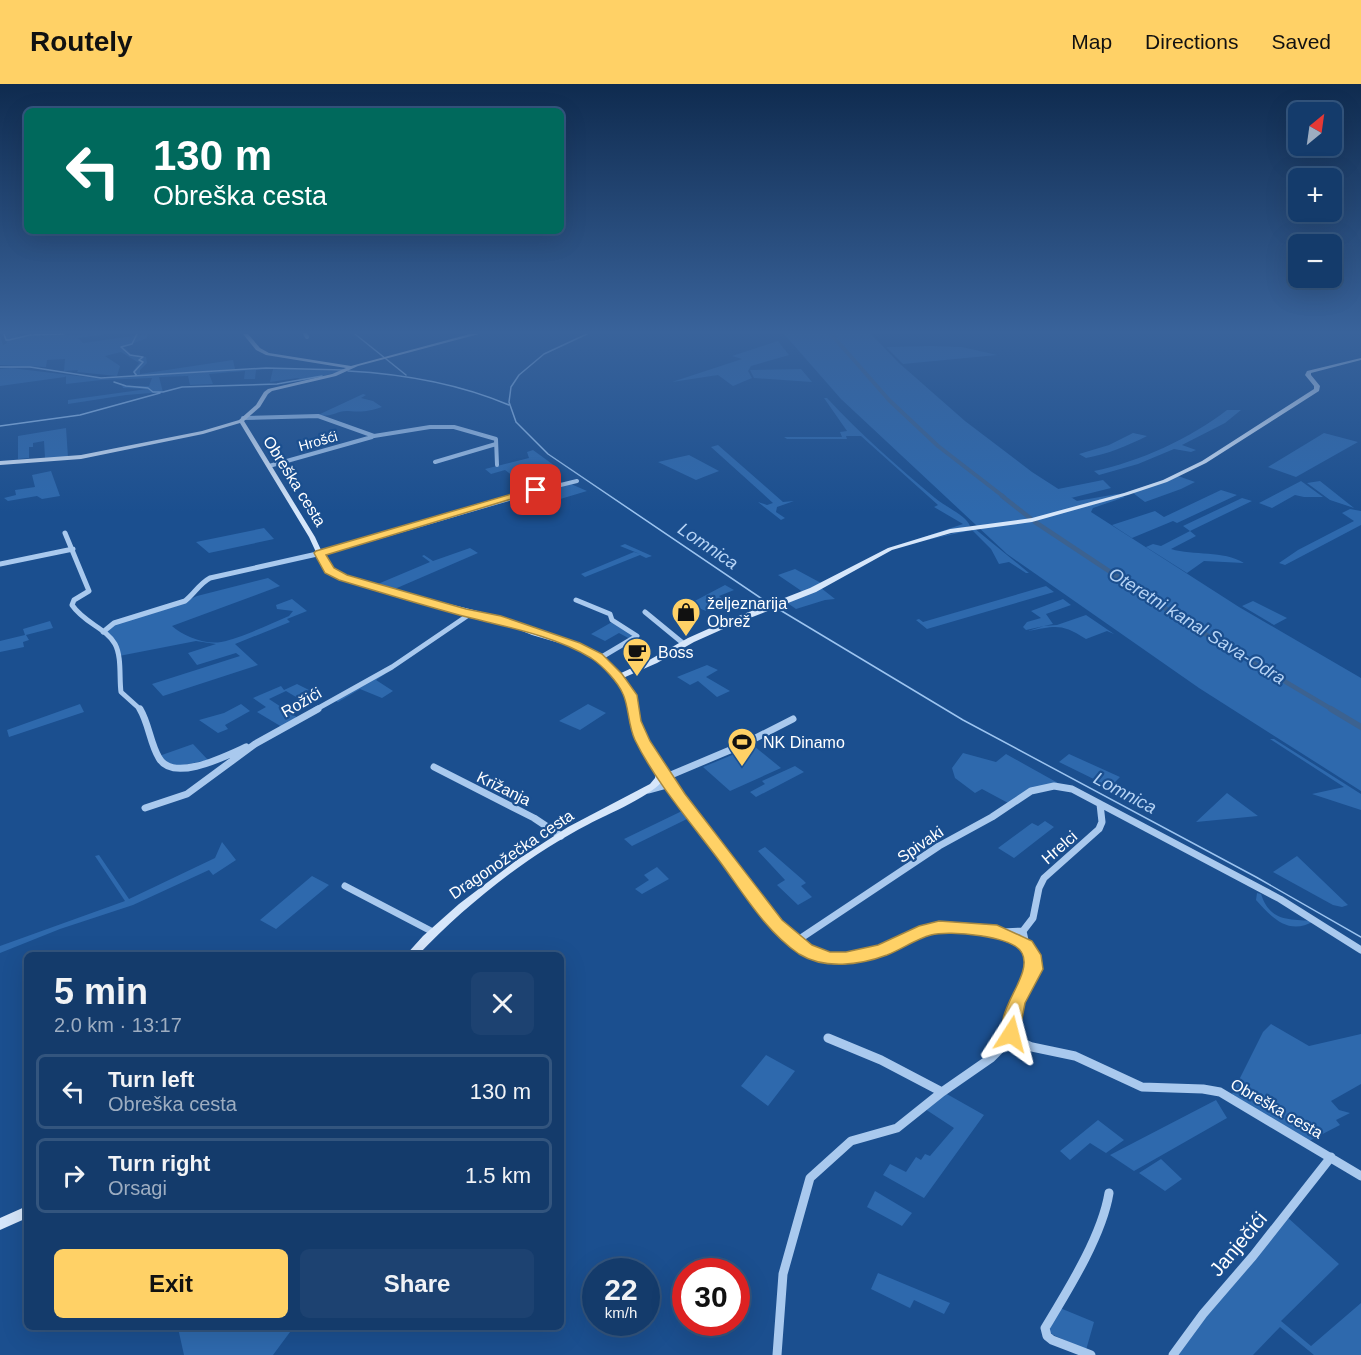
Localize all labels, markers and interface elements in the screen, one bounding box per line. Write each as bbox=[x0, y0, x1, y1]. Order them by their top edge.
text: Routely bbox=[30, 26, 133, 57]
text: Map bbox=[1071, 30, 1112, 53]
text: Directions bbox=[1145, 30, 1238, 53]
text: Saved bbox=[1271, 30, 1331, 53]
north arrow bbox=[1288, 102, 1342, 156]
map controls bbox=[1288, 102, 1342, 288]
icon: left bbox=[54, 132, 132, 210]
text: 130 m bbox=[153, 132, 272, 179]
button: + bbox=[1288, 168, 1342, 222]
text: Obreška cesta bbox=[153, 181, 327, 211]
button: − bbox=[1288, 234, 1342, 288]
street label: Hrošći bbox=[297, 428, 339, 454]
street label: Obreška cesta bbox=[260, 433, 329, 530]
pin bbox=[510, 464, 561, 515]
icon: arrive bbox=[519, 473, 552, 506]
water label: Lomnica bbox=[674, 519, 742, 573]
water label: Oteretni kanal Sava-Odra bbox=[1105, 563, 1289, 689]
place label: željeznarija Obrež bbox=[707, 595, 787, 630]
shop icon: željeznarija Obrež bbox=[670, 596, 702, 638]
cafe icon: Boss bbox=[621, 636, 653, 678]
place label: Boss bbox=[658, 644, 694, 661]
street label: Rožići bbox=[278, 684, 324, 721]
sports icon: NK Dinamo bbox=[726, 726, 758, 768]
place label: NK Dinamo bbox=[763, 734, 845, 751]
street label: Križanja bbox=[474, 768, 534, 809]
water label: Lomnica bbox=[1090, 768, 1160, 818]
street label: Dragonožečka cesta bbox=[446, 807, 577, 902]
street label: Spivaki bbox=[894, 823, 946, 866]
street label: Hrelci bbox=[1038, 828, 1080, 867]
text: 5 min bbox=[54, 971, 148, 1012]
button: close bbox=[471, 972, 534, 1035]
position arrow bbox=[979, 1002, 1043, 1066]
text: 2.0 km · 13:17 bbox=[54, 1014, 182, 1036]
text: Turn left bbox=[108, 1067, 194, 1092]
icon: left bbox=[57, 1075, 90, 1108]
street label: Obreška cesta bbox=[1228, 1075, 1326, 1142]
text: 130 m bbox=[470, 1079, 531, 1104]
text: Obreška cesta bbox=[108, 1093, 237, 1115]
text: Turn right bbox=[108, 1151, 210, 1176]
icon: right bbox=[57, 1159, 90, 1192]
text: 1.5 km bbox=[465, 1163, 531, 1188]
text: Orsagi bbox=[108, 1177, 167, 1199]
street label: Janječići bbox=[1205, 1208, 1271, 1280]
button: Exit bbox=[54, 1249, 288, 1318]
button: Share bbox=[300, 1249, 534, 1318]
speed limit sign: 30 bbox=[672, 1258, 750, 1336]
text: 22 bbox=[604, 1273, 638, 1306]
text: km/h bbox=[605, 1304, 637, 1321]

